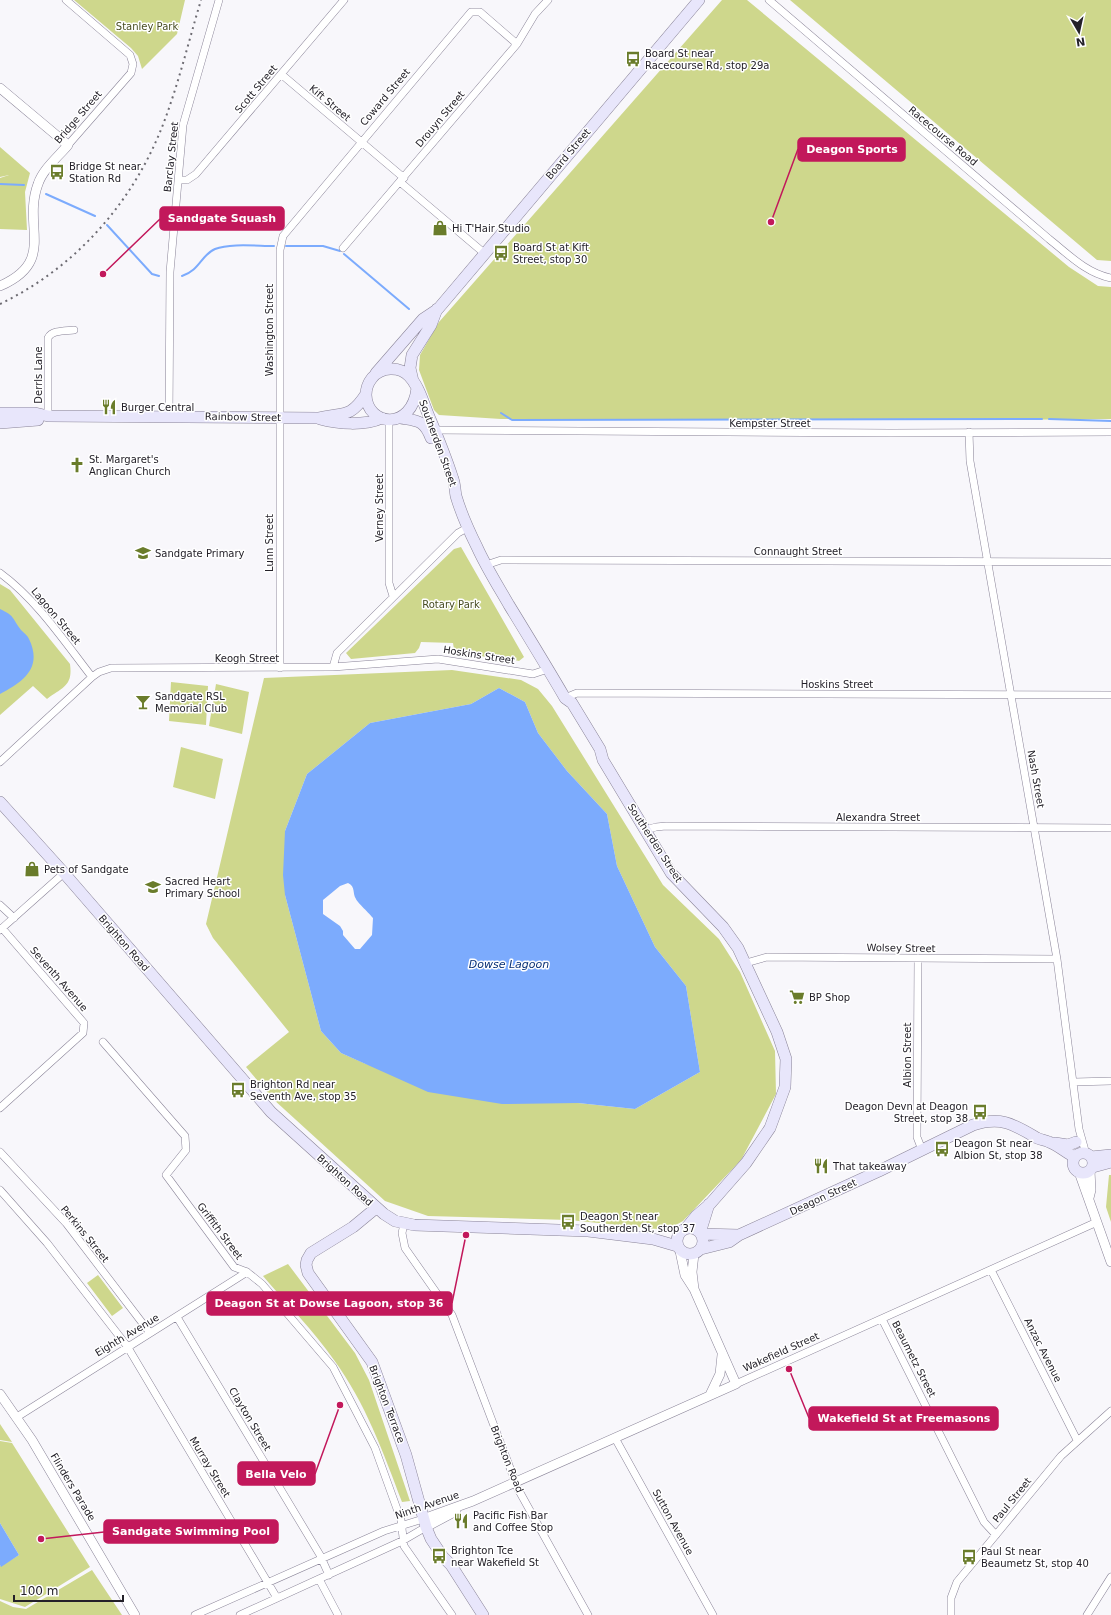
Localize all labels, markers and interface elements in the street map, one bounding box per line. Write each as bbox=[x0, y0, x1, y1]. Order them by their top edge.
north arrow bbox=[1059, 12, 1099, 52]
park label: Stanley Park bbox=[116, 21, 178, 32]
text: N bbox=[1075, 34, 1086, 49]
place label: Board St near Racecourse Rd, stop 29a bbox=[645, 48, 769, 71]
bus stop icon: Board St near Racecourse Rd, stop 29a bbox=[624, 50, 642, 68]
street label: Scott Street bbox=[233, 63, 279, 115]
street label: Coward Street bbox=[358, 66, 412, 128]
street label: Kift Street bbox=[307, 83, 353, 123]
street label: Bridge Street bbox=[52, 88, 104, 146]
street label: Drouyn Street bbox=[413, 89, 467, 149]
street label: Racecourse Road bbox=[906, 104, 980, 168]
street label: Barclay Street bbox=[162, 121, 180, 193]
street label: Board Street bbox=[544, 126, 592, 182]
callout: Deagon Sports bbox=[798, 138, 905, 161]
text: Deagon Sports bbox=[806, 143, 898, 156]
place label: Bridge St near Station Rd bbox=[69, 161, 142, 184]
bus stop icon: Bridge St near Station Rd bbox=[48, 163, 66, 181]
callout: Sandgate Squash bbox=[160, 207, 284, 230]
text: Sandgate Squash bbox=[168, 212, 276, 225]
shop icon: Hi T'Hair Studio bbox=[431, 219, 449, 237]
place label: Hi T'Hair Studio bbox=[452, 223, 530, 234]
place label: Board St at Kift Street, stop 30 bbox=[513, 242, 589, 265]
bus stop icon: Board St at Kift Street, stop 30 bbox=[492, 244, 510, 262]
street label: Washington Street bbox=[264, 284, 275, 376]
street label: Derrls Lane bbox=[33, 346, 44, 404]
restaurant icon: Burger Central bbox=[100, 398, 118, 416]
street label: Southerden Street bbox=[417, 398, 459, 488]
place label: Burger Central bbox=[121, 402, 194, 413]
street label: Rainbow Street bbox=[205, 411, 281, 423]
street label: Kempster Street bbox=[729, 418, 811, 429]
place label: St. Margaret's Anglican Church bbox=[89, 454, 171, 477]
church icon: St. Margaret's Anglican Church bbox=[68, 456, 86, 474]
street label: Verney Street bbox=[374, 474, 385, 542]
street label: Lunn Street bbox=[264, 514, 275, 572]
school or university icon: Sandgate Primary bbox=[134, 544, 152, 562]
street label: Connaught Street bbox=[754, 546, 842, 557]
place label: Sandgate Primary bbox=[155, 548, 245, 559]
street label: Lagoon Street bbox=[29, 586, 83, 646]
park label: Rotary Park bbox=[422, 599, 480, 610]
street label: Hoskins Street bbox=[442, 644, 516, 666]
street label: Keogh Street bbox=[215, 653, 279, 664]
street label: Hoskins Street bbox=[801, 679, 873, 690]
place label: Sandgate RSL Memorial Club bbox=[155, 691, 227, 714]
bar icon: Sandgate RSL Memorial Club bbox=[134, 693, 152, 711]
street label: Nash Street bbox=[1025, 749, 1047, 809]
street label: Southerden Street bbox=[625, 802, 685, 884]
street label: Alexandra Street bbox=[836, 812, 920, 823]
shop icon: Pets of Sandgate bbox=[23, 860, 41, 878]
place label: Pets of Sandgate bbox=[44, 864, 129, 875]
place label: Sacred Heart Primary School bbox=[165, 876, 240, 899]
school or university icon: Sacred Heart Primary School bbox=[144, 878, 162, 896]
street label: Brighton Road bbox=[97, 913, 151, 973]
street label: Wolsey Street bbox=[866, 942, 936, 954]
street label: Seventh Avenue bbox=[28, 945, 90, 1013]
water label: Dowse Lagoon bbox=[469, 958, 549, 971]
supermarket icon: BP Shop bbox=[788, 988, 806, 1006]
place label: BP Shop bbox=[809, 992, 850, 1003]
street label: Albion Street bbox=[902, 1023, 913, 1087]
place label: Brighton Rd near Seventh Ave, stop 35 bbox=[250, 1079, 357, 1102]
bus stop icon: Brighton Rd near Seventh Ave, stop 35 bbox=[229, 1081, 247, 1099]
place label: Deagon Devn at Deagon Street, stop 38 bbox=[845, 1101, 968, 1124]
bus stop icon: Deagon Devn at Deagon Street, stop 38 bbox=[971, 1103, 989, 1121]
place label: Deagon St near Albion St, stop 38 bbox=[954, 1138, 1043, 1161]
bus stop icon: Deagon St near Albion St, stop 38 bbox=[933, 1140, 951, 1158]
street label: Brighton Road bbox=[315, 1152, 375, 1208]
restaurant icon: That takeaway bbox=[812, 1157, 830, 1175]
place label: That takeaway bbox=[832, 1161, 907, 1172]
street label: Deagon Street bbox=[788, 1177, 858, 1217]
street label: Griffith Street bbox=[195, 1200, 245, 1262]
street label: Perkins Street bbox=[59, 1203, 111, 1265]
place label: Deagon St near Southerden St, stop 37 bbox=[580, 1211, 695, 1234]
bus stop icon: Deagon St near Southerden St, stop 37 bbox=[559, 1213, 577, 1231]
callout: Deagon St at Dowse Lagoon, stop 36 bbox=[207, 1292, 452, 1315]
text: Deagon St at Dowse Lagoon, stop 36 bbox=[215, 1297, 444, 1310]
street label: Eighth Avenue bbox=[93, 1312, 161, 1358]
street label: Anzac Avenue bbox=[1022, 1316, 1064, 1384]
street label: Beaumetz Street bbox=[890, 1319, 938, 1399]
street label: Wakefield Street bbox=[741, 1330, 821, 1374]
street label: Brighton Terrace bbox=[367, 1364, 407, 1444]
street label: Clayton Street bbox=[227, 1385, 273, 1453]
callout: Wakefield St at Freemasons bbox=[809, 1407, 998, 1430]
text: Wakefield St at Freemasons bbox=[818, 1412, 991, 1425]
street label: Brighton Road bbox=[489, 1424, 525, 1494]
street label: Murray Street bbox=[188, 1435, 232, 1499]
street label: Flinders Parade bbox=[48, 1451, 98, 1523]
callout: Bella Velo bbox=[238, 1462, 315, 1485]
text: Bella Velo bbox=[245, 1468, 307, 1481]
street label: Paul Street bbox=[991, 1475, 1033, 1525]
street label: Sutton Avenue bbox=[650, 1487, 696, 1557]
street label: Ninth Avenue bbox=[393, 1489, 461, 1521]
place label: Pacific Fish Bar and Coffee Stop bbox=[473, 1510, 553, 1533]
restaurant icon: Pacific Fish Bar and Coffee Stop bbox=[452, 1512, 470, 1530]
callout: Sandgate Swimming Pool bbox=[104, 1520, 278, 1543]
text: Sandgate Swimming Pool bbox=[112, 1525, 270, 1538]
place label: Brighton Tce near Wakefield St bbox=[451, 1545, 539, 1568]
place label: Paul St near Beaumetz St, stop 40 bbox=[981, 1546, 1089, 1569]
bus stop icon: Brighton Tce near Wakefield St bbox=[430, 1547, 448, 1565]
bus stop icon: Paul St near Beaumetz St, stop 40 bbox=[960, 1548, 978, 1566]
scale bar bbox=[14, 1577, 123, 1603]
text: 100 m bbox=[20, 1584, 58, 1598]

